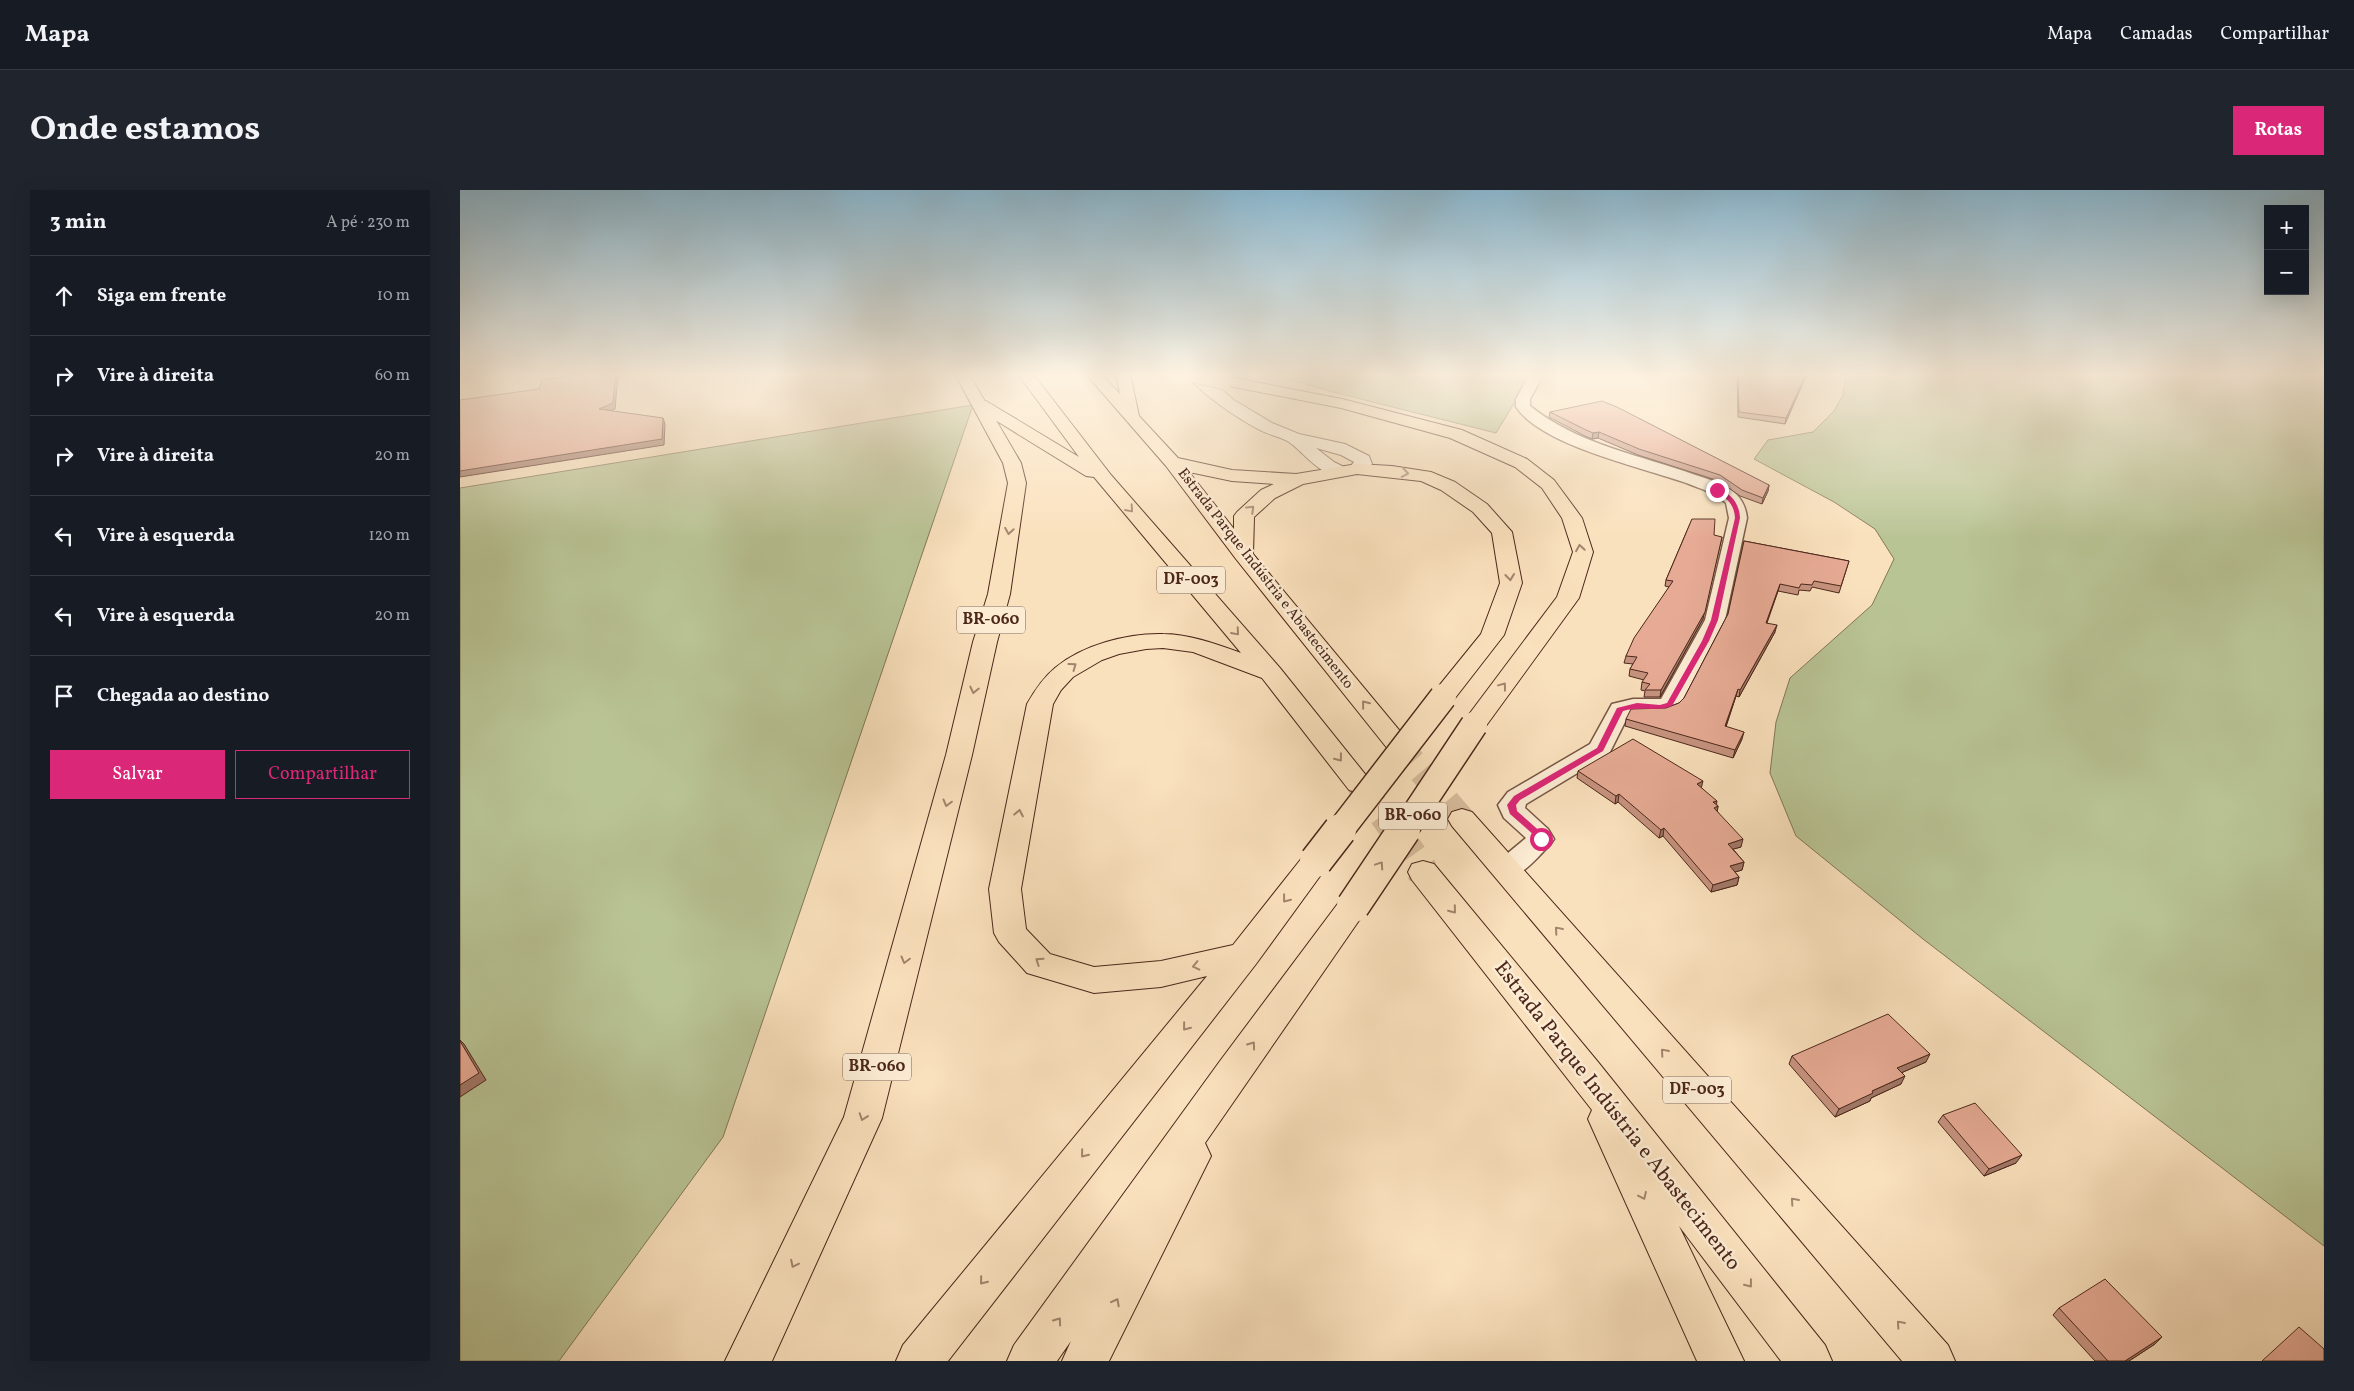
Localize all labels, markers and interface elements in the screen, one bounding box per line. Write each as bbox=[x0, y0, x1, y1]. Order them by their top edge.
text: Mapa bbox=[25, 18, 90, 52]
text: Mapa bbox=[2047, 22, 2092, 47]
text: Camadas bbox=[2120, 22, 2193, 47]
text: Compartilhar bbox=[2221, 22, 2329, 47]
text: Onde estamos bbox=[30, 106, 260, 154]
button: Rotas bbox=[2233, 106, 2324, 155]
map controls bbox=[2264, 205, 2309, 295]
button: + bbox=[2264, 205, 2309, 250]
text: 3 min bbox=[50, 208, 106, 237]
text: A pé · 230 m bbox=[326, 212, 410, 234]
button: − bbox=[2264, 250, 2309, 295]
icon: ahead bbox=[50, 282, 78, 310]
text: Siga em frente bbox=[97, 283, 226, 309]
text: 10 m bbox=[377, 285, 410, 307]
icon: right bbox=[50, 362, 78, 390]
text: Vire à direita bbox=[97, 363, 214, 389]
text: 60 m bbox=[375, 365, 410, 387]
icon: right bbox=[50, 442, 78, 470]
text: Vire à direita bbox=[97, 443, 214, 469]
text: 20 m bbox=[375, 445, 410, 467]
street label: Estrada Parque Indústria e Abastecimento bbox=[1172, 464, 1358, 694]
one-way arrow bbox=[1401, 468, 1410, 478]
route end bbox=[1706, 479, 1729, 502]
one-way arrow bbox=[1125, 503, 1133, 512]
one-way arrow bbox=[1246, 506, 1255, 515]
icon: left bbox=[50, 522, 78, 550]
text: Vire à esquerda bbox=[97, 523, 235, 549]
text: 120 m bbox=[368, 525, 410, 547]
one-way arrow bbox=[1005, 527, 1015, 536]
one-way arrow bbox=[1576, 543, 1586, 552]
road number: DF-003 bbox=[1157, 566, 1225, 594]
one-way arrow bbox=[1504, 574, 1515, 582]
icon: left bbox=[50, 602, 78, 630]
text: Vire à esquerda bbox=[97, 603, 235, 629]
text: 20 m bbox=[375, 605, 410, 627]
road number: BR-060 bbox=[957, 606, 1025, 634]
one-way arrow bbox=[1231, 626, 1239, 635]
one-way arrow bbox=[1068, 663, 1077, 672]
icon: arrive bbox=[50, 682, 78, 710]
one-way arrow bbox=[1497, 682, 1506, 692]
text: Chegada ao destino bbox=[97, 683, 269, 709]
one-way arrow bbox=[969, 685, 980, 694]
one-way arrow bbox=[1362, 701, 1371, 710]
button: Salvar bbox=[50, 750, 225, 799]
button: Compartilhar bbox=[235, 750, 410, 799]
one-way arrow bbox=[1333, 752, 1341, 761]
one-way arrow bbox=[942, 798, 953, 807]
road number: BR-060 bbox=[1379, 802, 1447, 830]
one-way arrow bbox=[1014, 809, 1024, 818]
route start bbox=[1530, 828, 1553, 851]
one-way arrow bbox=[1374, 862, 1383, 871]
one-way arrow bbox=[1284, 893, 1292, 902]
one-way arrow bbox=[1448, 904, 1457, 913]
one-way arrow bbox=[1555, 926, 1564, 935]
one-way arrow bbox=[901, 955, 911, 963]
street label: Estrada Parque Indústria e Abastecimento bbox=[1487, 955, 1747, 1277]
one-way arrow bbox=[1035, 958, 1045, 967]
one-way arrow bbox=[1192, 960, 1201, 971]
one-way arrow bbox=[1183, 1021, 1191, 1030]
one-way arrow bbox=[1246, 1041, 1255, 1051]
one-way arrow bbox=[1661, 1049, 1670, 1058]
road number: BR-060 bbox=[843, 1054, 911, 1080]
road number: DF-003 bbox=[1663, 1076, 1731, 1104]
one-way arrow bbox=[859, 1112, 869, 1120]
one-way arrow bbox=[1082, 1148, 1090, 1157]
one-way arrow bbox=[1637, 1191, 1647, 1200]
one-way arrow bbox=[1791, 1198, 1800, 1207]
one-way arrow bbox=[790, 1258, 800, 1267]
one-way arrow bbox=[980, 1275, 988, 1284]
one-way arrow bbox=[1744, 1278, 1752, 1287]
one-way arrow bbox=[1110, 1299, 1120, 1308]
one-way arrow bbox=[1052, 1317, 1061, 1327]
one-way arrow bbox=[1897, 1321, 1906, 1330]

